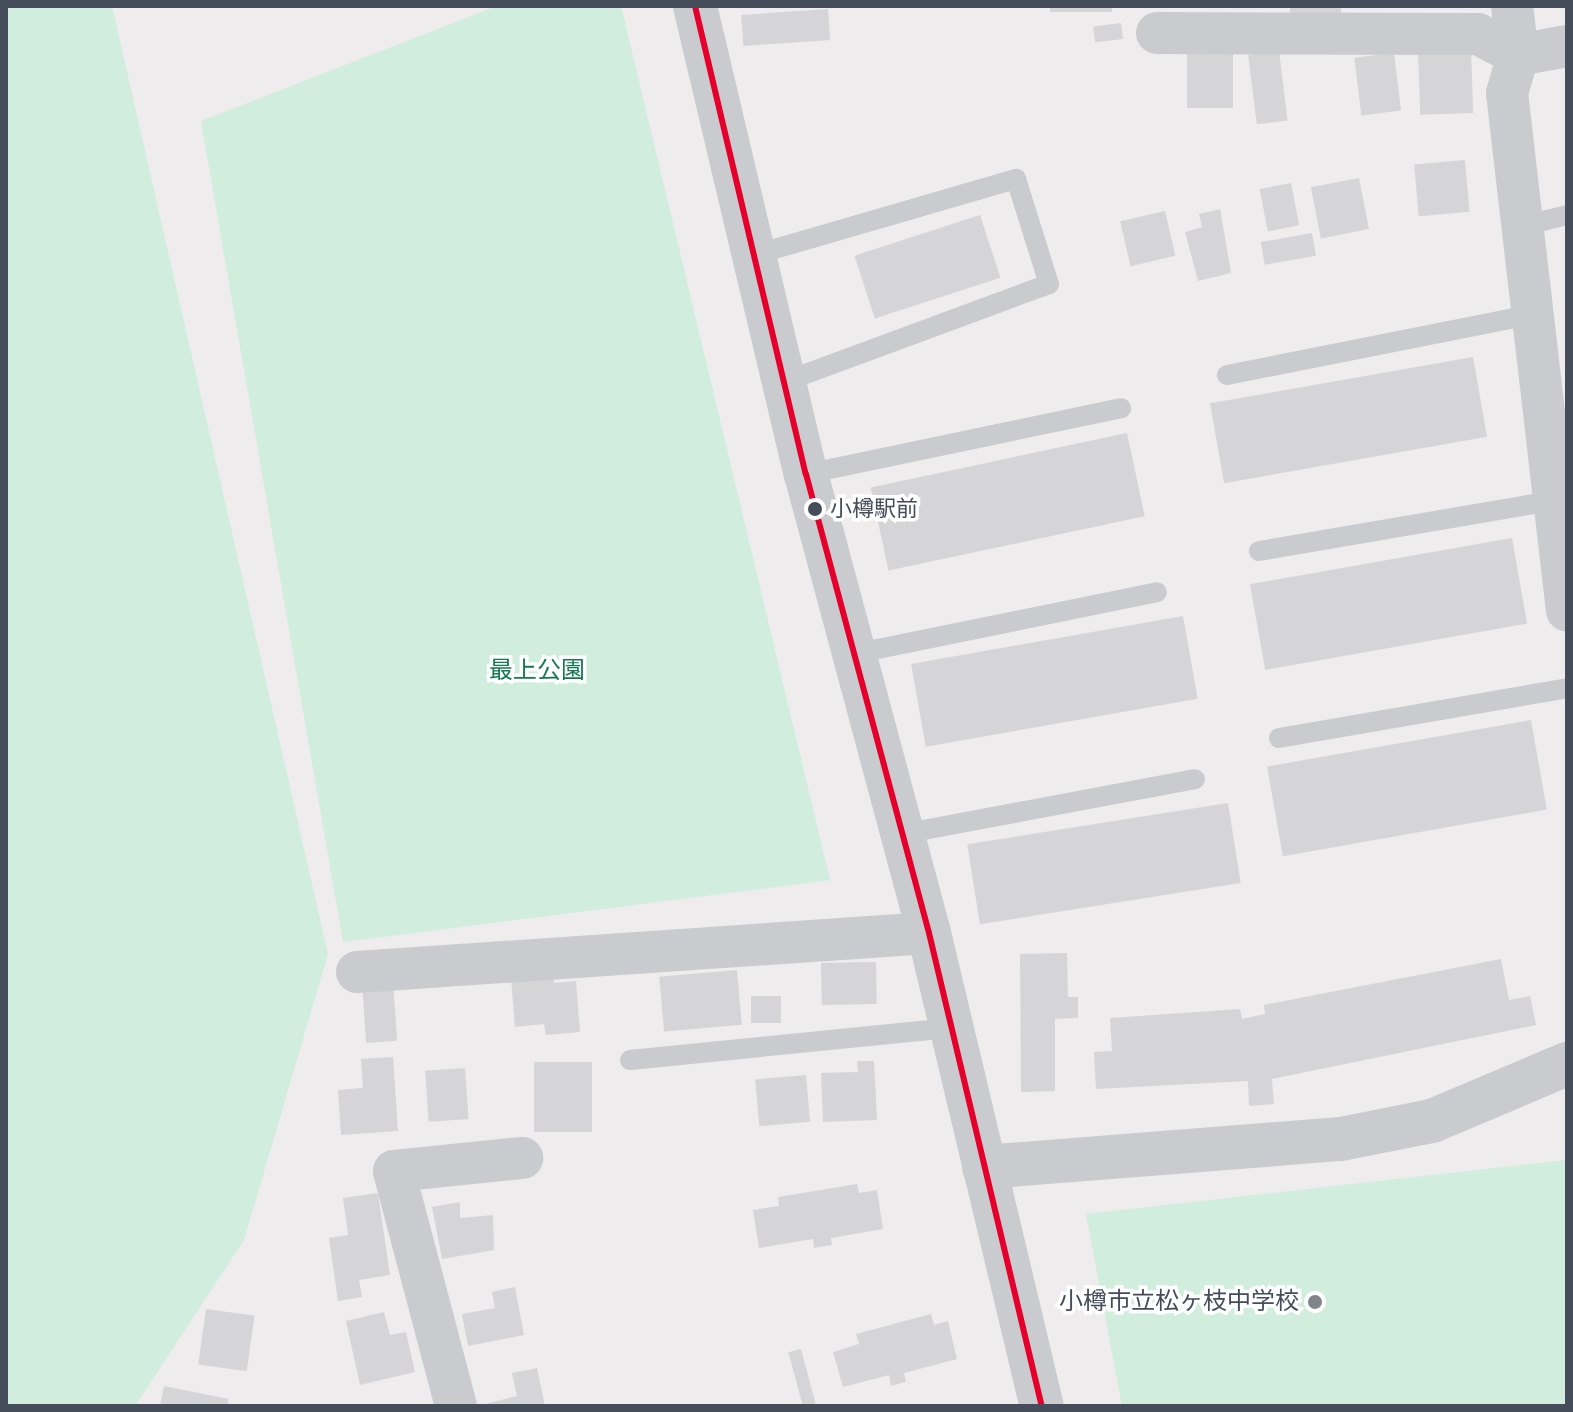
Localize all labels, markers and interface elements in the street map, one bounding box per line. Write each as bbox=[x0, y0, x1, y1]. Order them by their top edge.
place label: 小樽駅前 bbox=[830, 496, 918, 522]
marker: 小樽駅前 bbox=[807, 501, 823, 517]
park label: 最上公園 bbox=[489, 657, 585, 685]
place label: 小樽市立松ヶ枝中学校 bbox=[1059, 1288, 1299, 1316]
marker: 小樽市立松ヶ枝中学校 bbox=[1306, 1293, 1324, 1311]

